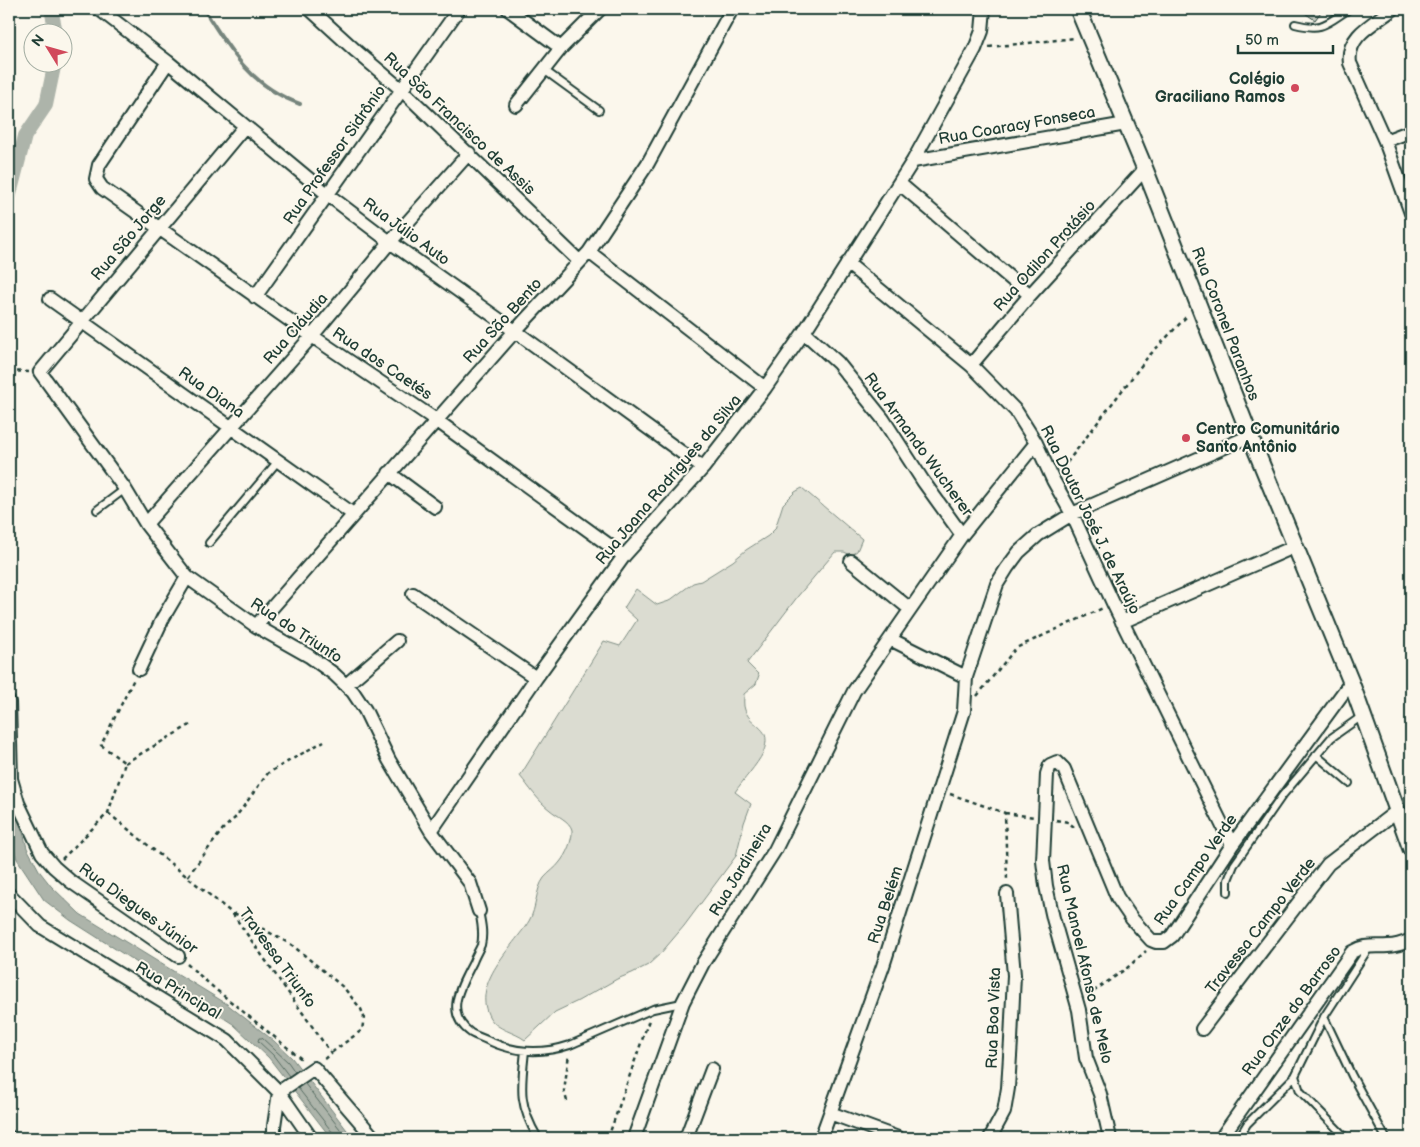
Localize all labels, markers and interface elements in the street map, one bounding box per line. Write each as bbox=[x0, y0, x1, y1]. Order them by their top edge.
north arrow bbox=[22, 22, 72, 72]
scale bar bbox=[1238, 22, 1332, 54]
text: N bbox=[28, 31, 48, 50]
text: 50 m bbox=[1245, 31, 1279, 50]
street label: Rua São Francisco de Assis bbox=[379, 49, 539, 199]
place label: Colégio Graciliano Ramos bbox=[1155, 70, 1285, 107]
street label: Rua Professor Sidrônio bbox=[280, 82, 390, 228]
marker: Colégio Graciliano Ramos bbox=[1289, 82, 1301, 94]
street label: Rua Coaracy Fonseca bbox=[937, 103, 1097, 149]
street label: Rua São Jorge bbox=[88, 191, 171, 285]
street label: Rua Júlio Auto bbox=[359, 194, 453, 270]
street label: Rua Odilon Protásio bbox=[990, 196, 1100, 316]
street label: Rua Coronel Paranhos bbox=[1187, 245, 1263, 404]
street label: Rua São Bento bbox=[460, 274, 546, 368]
street label: Rua Cláudia bbox=[260, 289, 332, 369]
street label: Rua dos Caetés bbox=[329, 324, 435, 404]
street label: Rua Diana bbox=[174, 363, 248, 423]
street label: Rua Armando Wucherer bbox=[859, 369, 977, 521]
street label: Rua Joana Rodrigues da Silva bbox=[592, 391, 746, 569]
place label: Centro Comunitário Santo Antônio bbox=[1196, 420, 1340, 457]
street label: Rua Doutor José J. de Araújo bbox=[1036, 422, 1144, 618]
marker: Centro Comunitário Santo Antônio bbox=[1180, 432, 1192, 444]
street label: Rua do Triunfo bbox=[247, 594, 345, 668]
street label: Rua Campo Verde bbox=[1150, 810, 1242, 929]
street label: Rua Jardineira bbox=[706, 820, 776, 920]
street label: Travessa Campo Verde bbox=[1202, 854, 1320, 998]
street label: Rua Diegues Júnior bbox=[75, 859, 201, 959]
street label: Rua Manoel Afonso de Melo bbox=[1052, 862, 1116, 1066]
street label: Rua Belém bbox=[865, 864, 907, 946]
street label: Travessa Triunfo bbox=[234, 904, 320, 1012]
street label: Rua Onze do Barroso bbox=[1238, 942, 1346, 1080]
street label: Rua Principal bbox=[132, 958, 224, 1024]
street label: Rua Boa Vista bbox=[983, 967, 1005, 1069]

